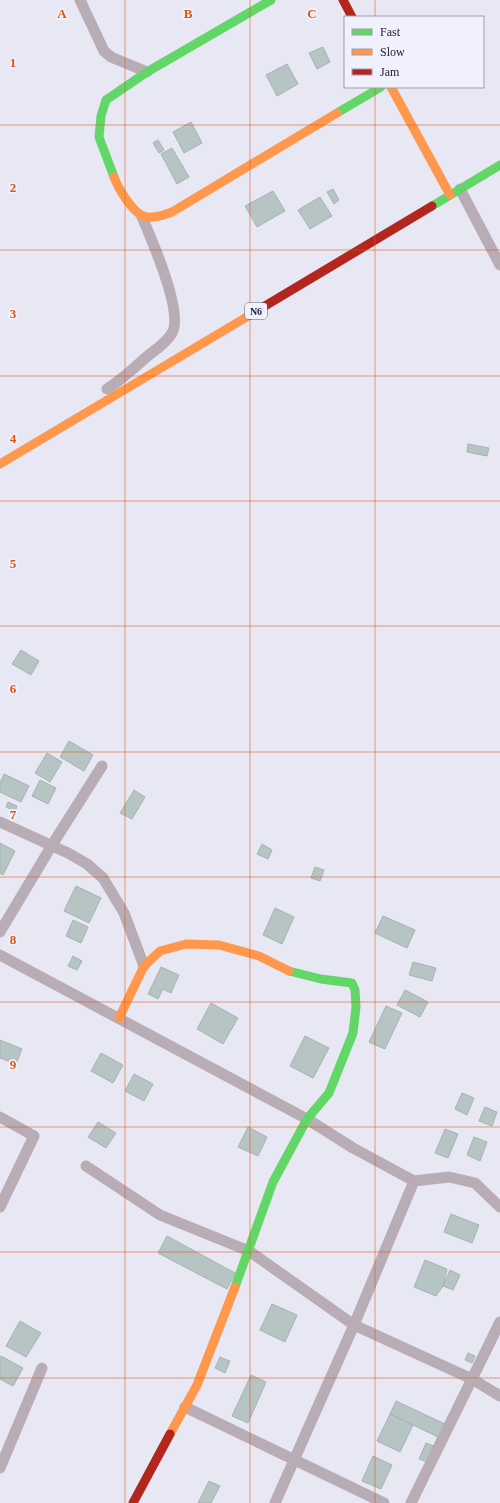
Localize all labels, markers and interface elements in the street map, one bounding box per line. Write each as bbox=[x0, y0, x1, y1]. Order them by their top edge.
text: A bbox=[57, 6, 67, 21]
text: B bbox=[184, 6, 193, 21]
text: C bbox=[307, 6, 317, 21]
legend bbox=[344, 16, 484, 88]
text: Fast bbox=[380, 25, 401, 39]
text: Slow bbox=[380, 45, 405, 59]
text: 1 bbox=[10, 55, 16, 70]
text: Jam bbox=[380, 65, 400, 79]
text: 2 bbox=[10, 180, 16, 195]
road number: N6 bbox=[245, 303, 267, 319]
text: 3 bbox=[10, 306, 17, 321]
text: 4 bbox=[10, 431, 17, 446]
text: 5 bbox=[10, 556, 17, 571]
text: 6 bbox=[10, 681, 17, 696]
text: 7 bbox=[10, 807, 17, 822]
text: 8 bbox=[10, 932, 17, 947]
text: 9 bbox=[10, 1057, 17, 1072]

